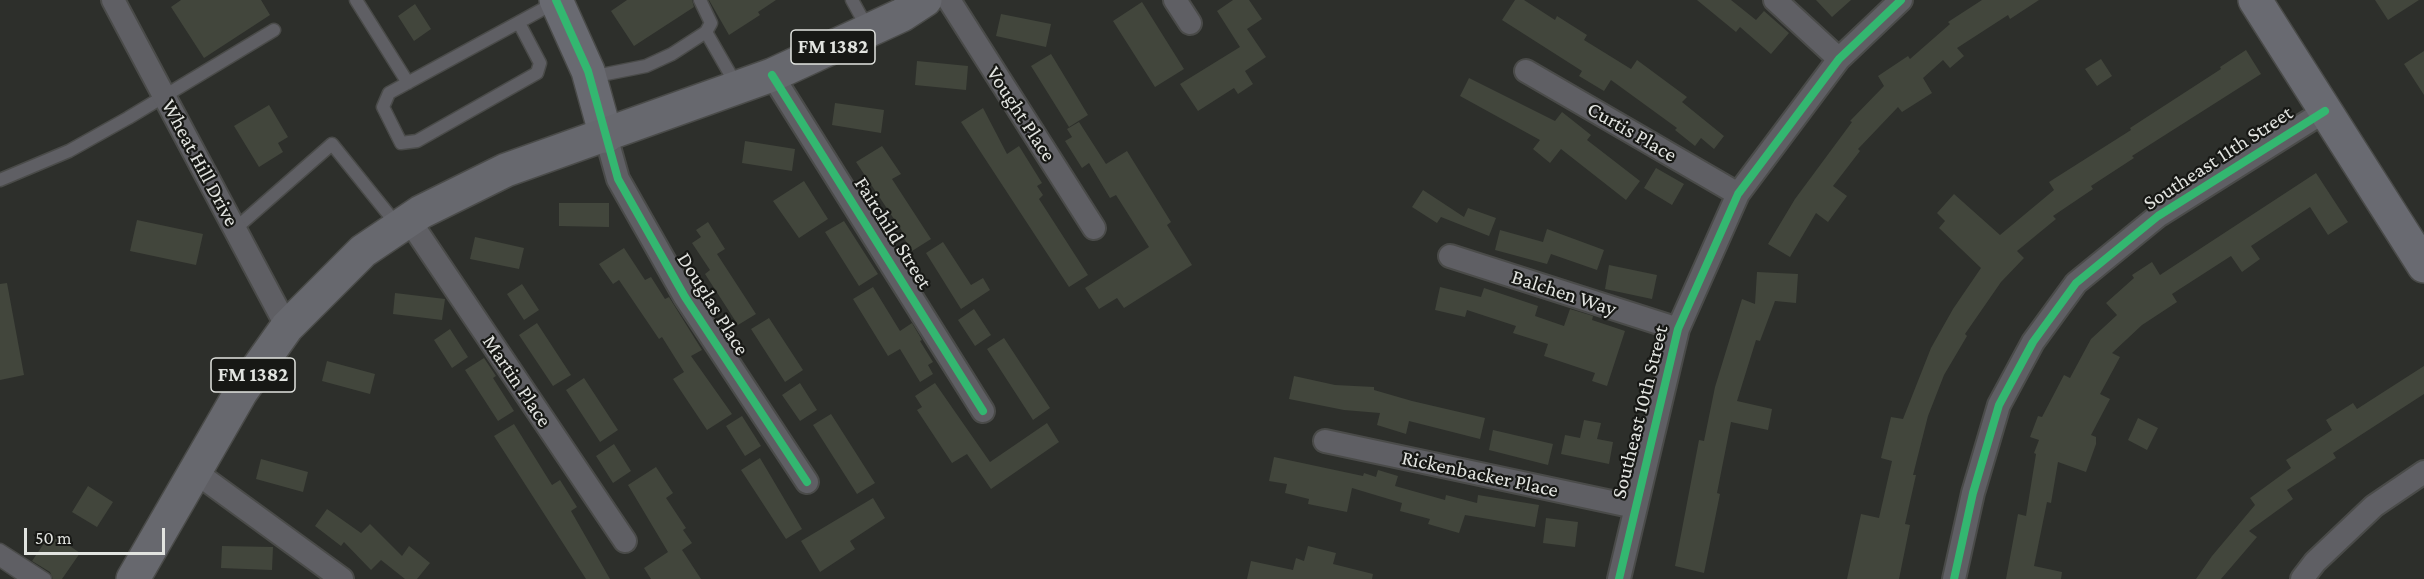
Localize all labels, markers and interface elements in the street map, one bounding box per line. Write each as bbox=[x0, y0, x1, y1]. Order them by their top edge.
road number: FM 1382 bbox=[791, 30, 875, 64]
street label: Vought Place bbox=[981, 62, 1061, 166]
street label: Wheat Hill Drive bbox=[156, 95, 244, 231]
street label: Curtis Place bbox=[1583, 96, 1681, 168]
street label: Southeast 11th Street bbox=[2139, 100, 2297, 216]
street label: Fairchild Street bbox=[849, 172, 937, 294]
street label: Douglas Place bbox=[671, 248, 755, 360]
street label: Balchen Way bbox=[1508, 264, 1620, 322]
street label: Southeast 10th Street bbox=[1606, 323, 1674, 501]
street label: Martin Place bbox=[477, 330, 557, 432]
road number: FM 1382 bbox=[211, 358, 295, 392]
street label: Rickenbacker Place bbox=[1399, 445, 1561, 503]
scale bar bbox=[27, 516, 168, 554]
text: 50 m bbox=[35, 528, 72, 548]

